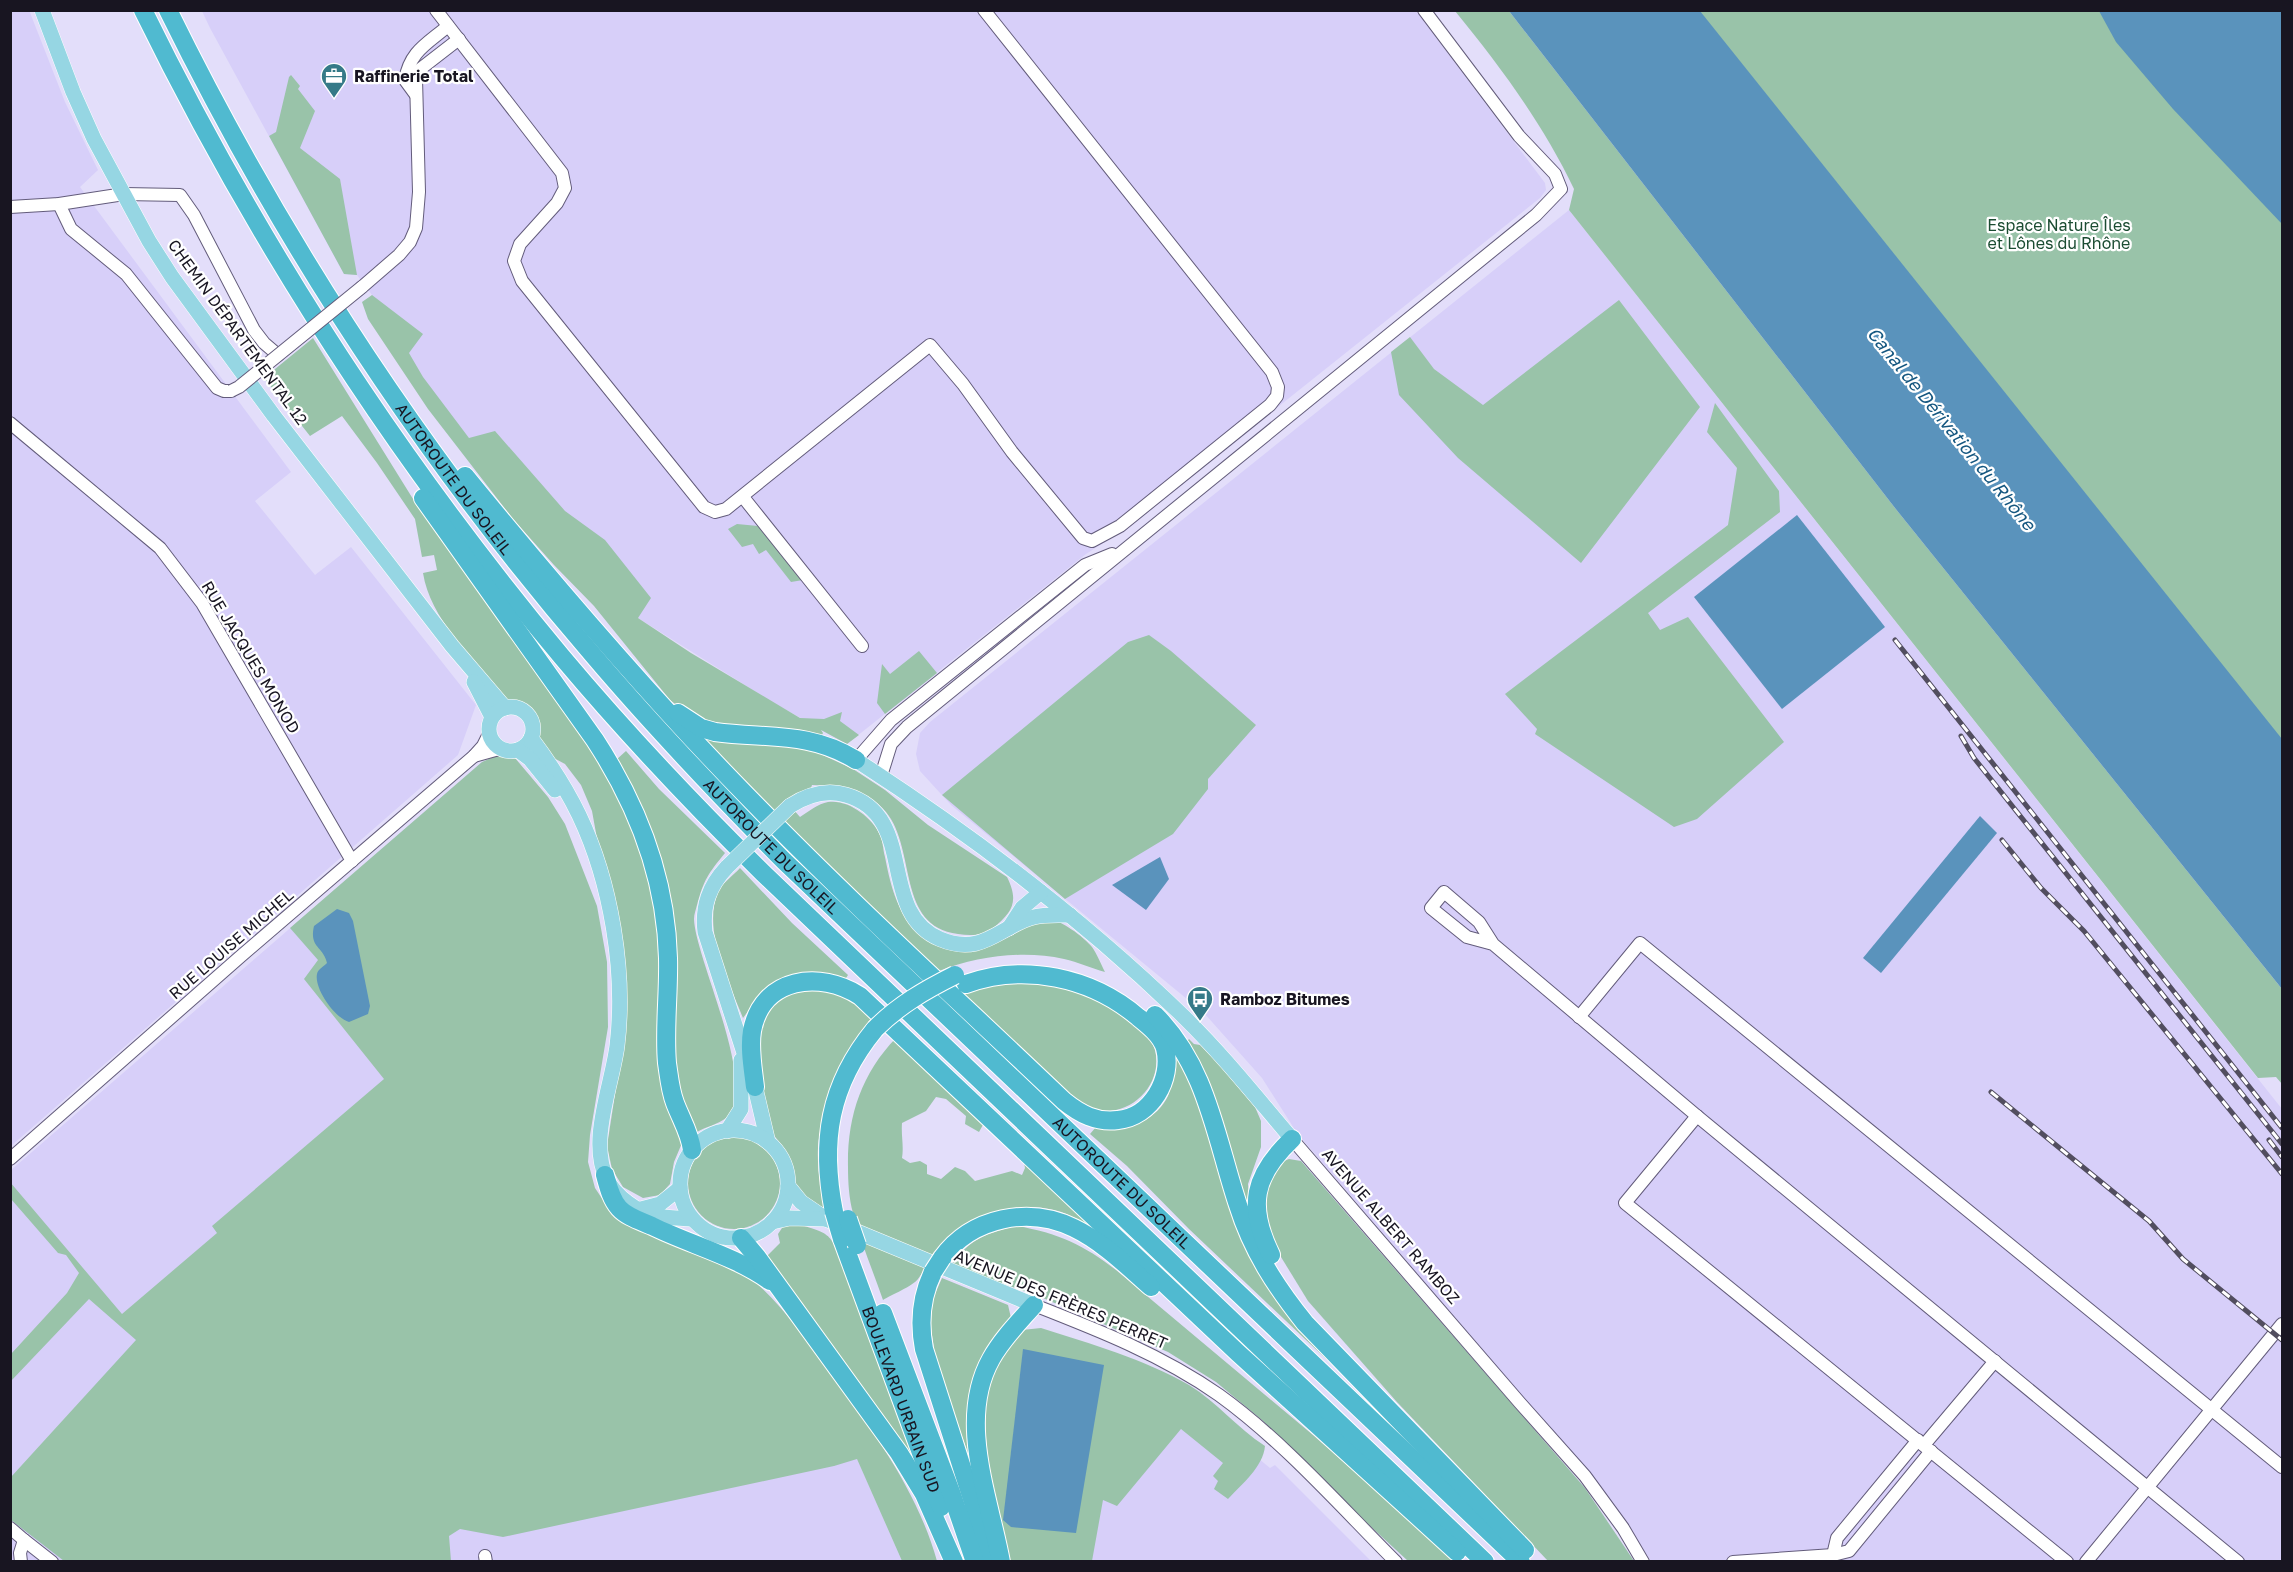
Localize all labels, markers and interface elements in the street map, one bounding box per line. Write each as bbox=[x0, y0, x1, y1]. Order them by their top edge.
office icon: Raffinerie Total bbox=[319, 61, 349, 99]
place label: Raffinerie Total bbox=[354, 66, 474, 86]
park label: Espace Nature Îles et Lônes du Rhône bbox=[1987, 215, 2131, 253]
street label: CHEMIN DÉPARTEMENTAL 12 bbox=[164, 235, 312, 429]
water label: Canal de Dérivation du Rhône bbox=[1863, 322, 2041, 536]
street label: AUTOROUTE DU SOLEIL bbox=[391, 399, 517, 559]
street label: RUE JACQUES MONOD bbox=[198, 577, 304, 737]
street label: AUTOROUTE DU SOLEIL bbox=[699, 774, 843, 918]
street label: RUE LOUISE MICHEL bbox=[165, 885, 297, 1003]
bus stop icon: Ramboz Bitumes bbox=[1185, 984, 1215, 1022]
place label: Ramboz Bitumes bbox=[1220, 989, 1350, 1009]
street label: AUTOROUTE DU SOLEIL bbox=[1049, 1112, 1195, 1253]
street label: AVENUE ALBERT RAMBOZ bbox=[1318, 1144, 1464, 1308]
street label: AVENUE DES FRÈRES PERRET bbox=[951, 1245, 1171, 1353]
street label: BOULEVARD URBAIN SUD bbox=[858, 1303, 945, 1495]

